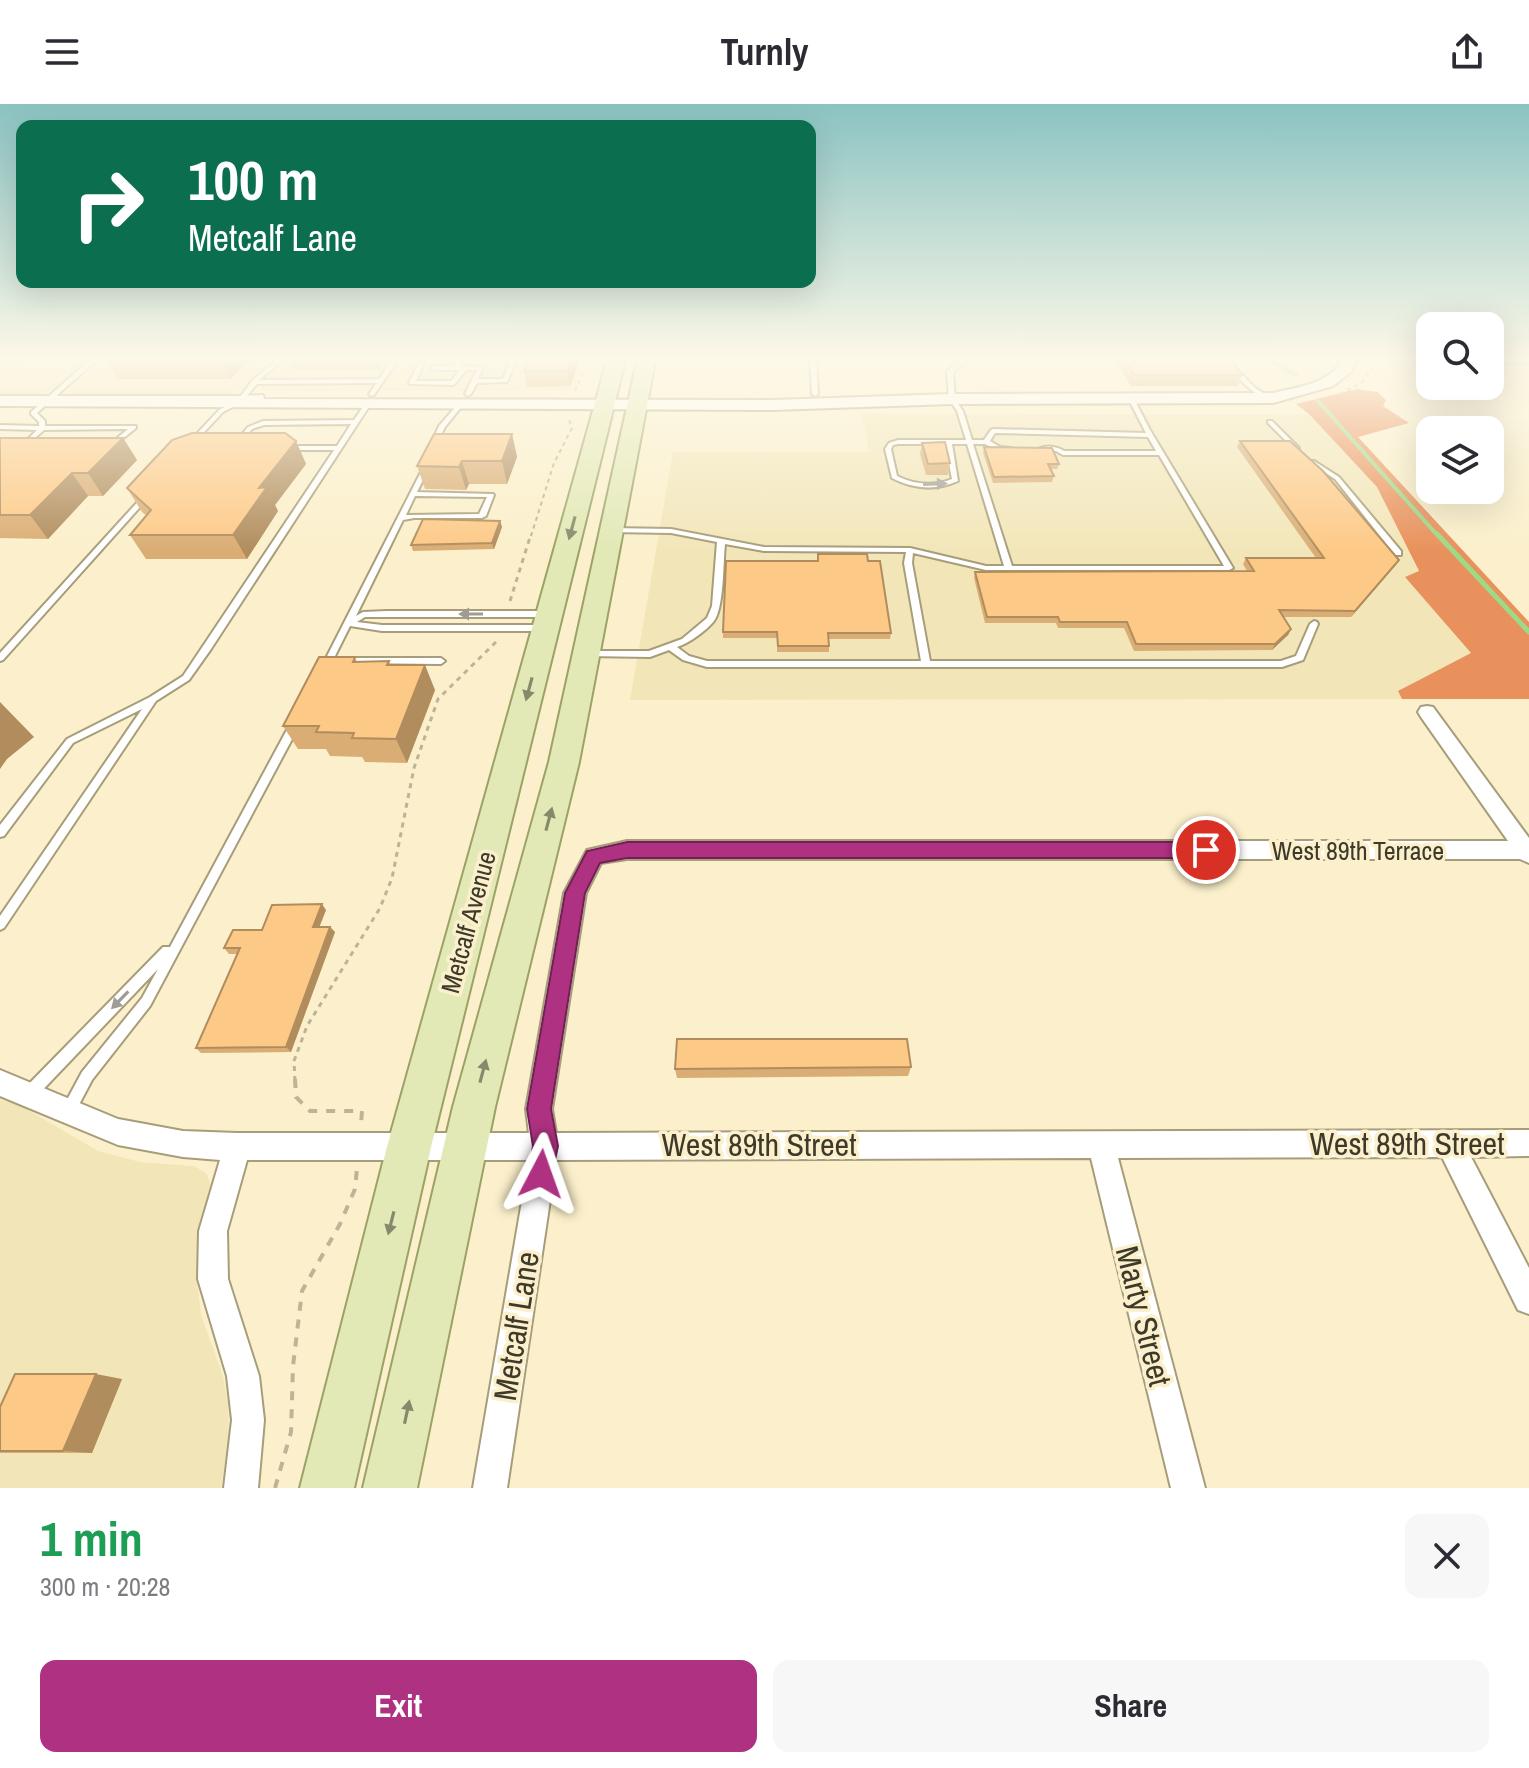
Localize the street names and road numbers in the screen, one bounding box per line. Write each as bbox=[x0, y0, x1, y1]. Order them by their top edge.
street label: West 89th Terrace bbox=[1272, 833, 1444, 868]
street label: Metcalf Avenue bbox=[432, 847, 504, 997]
street label: West 89th Street bbox=[1309, 1122, 1505, 1165]
street label: West 89th Street bbox=[661, 1123, 857, 1166]
street label: Marty Street bbox=[1106, 1241, 1182, 1391]
street label: Metcalf Lane bbox=[483, 1248, 549, 1404]

